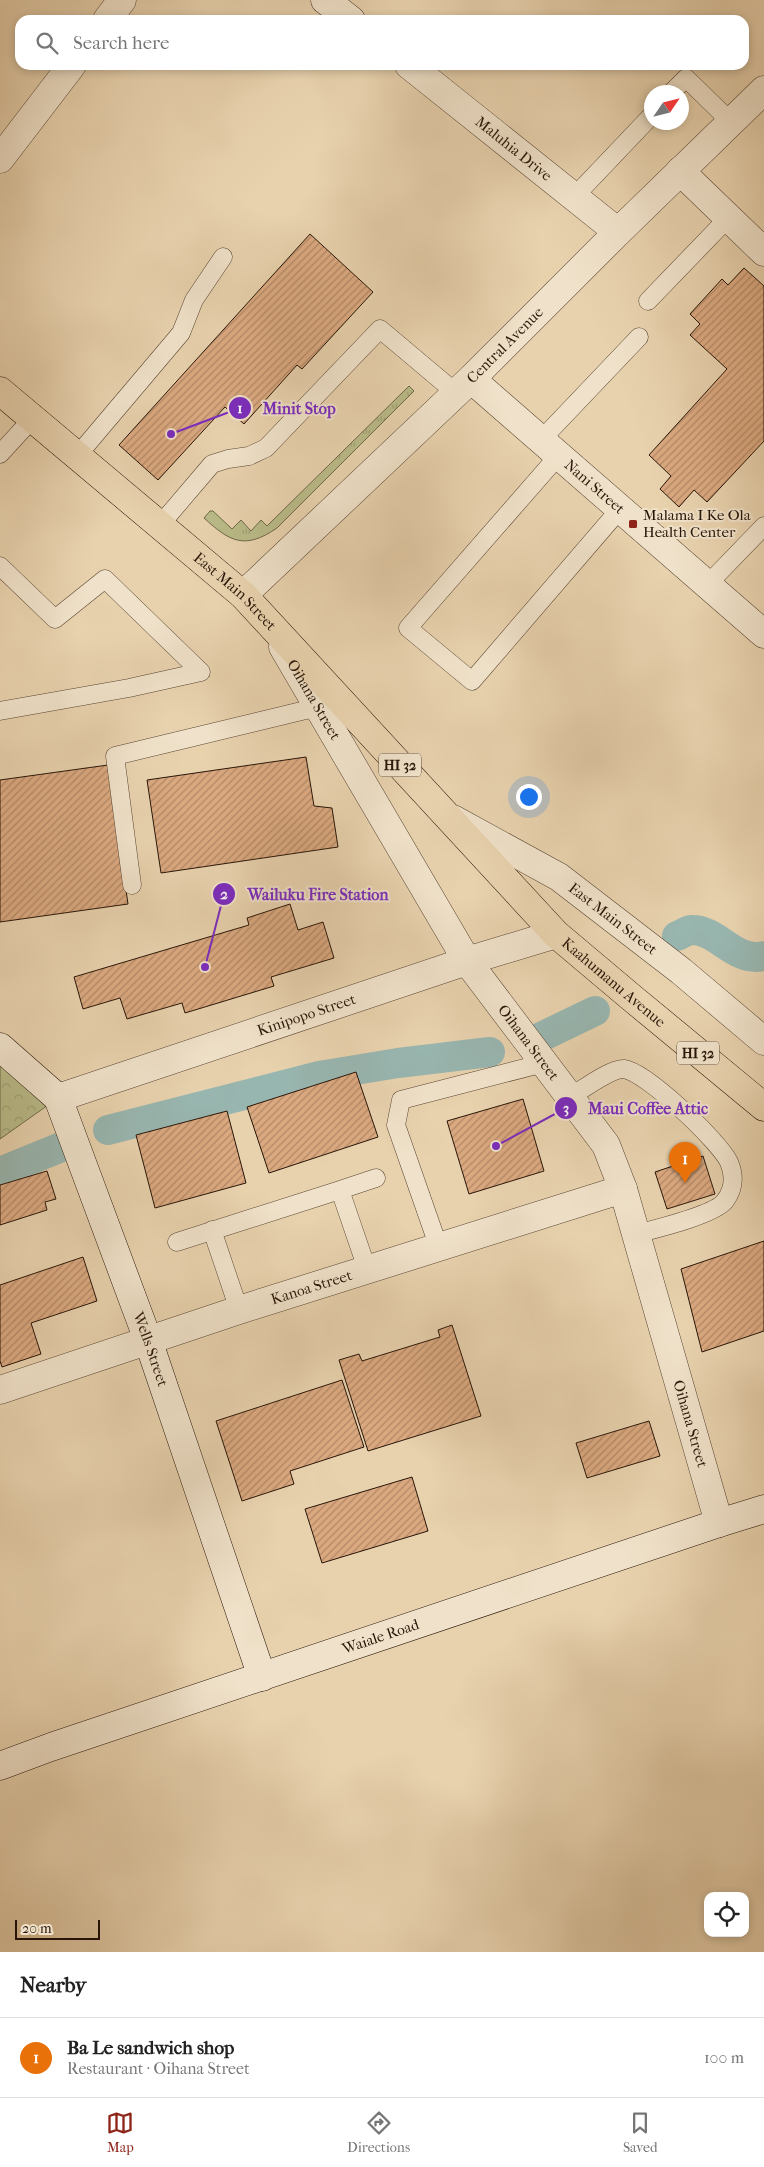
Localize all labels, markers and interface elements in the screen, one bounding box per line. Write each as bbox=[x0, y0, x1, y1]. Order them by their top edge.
search box bbox=[15, 15, 749, 70]
icon: search bbox=[33, 29, 61, 57]
text: Search here bbox=[73, 32, 169, 54]
north arrow bbox=[644, 85, 689, 130]
street label: Maluhia Drive bbox=[472, 113, 556, 185]
street label: Central Avenue bbox=[463, 303, 547, 387]
callout: Minit Stop bbox=[227, 393, 346, 424]
text: 1 bbox=[237, 399, 243, 417]
text: Minit Stop bbox=[261, 399, 336, 419]
street label: Nani Street bbox=[561, 456, 629, 518]
place label: Malama I Ke Ola Health Center bbox=[643, 506, 752, 541]
marker: Malama I Ke Ola Health Center bbox=[627, 518, 639, 530]
street label: East Main Street bbox=[190, 548, 281, 635]
street label: Oihana Street bbox=[283, 656, 345, 744]
road number: HI 32 bbox=[379, 754, 421, 776]
your location bbox=[516, 784, 542, 810]
callout: Wailuku Fire Station bbox=[212, 878, 398, 909]
street label: East Main Street bbox=[565, 879, 661, 959]
text: 2 bbox=[220, 885, 228, 903]
text: Wailuku Fire Station bbox=[246, 885, 389, 904]
street label: Kaahumanu Avenue bbox=[558, 934, 670, 1031]
street label: Kinipopo Street bbox=[255, 990, 359, 1040]
street label: Oihana Street bbox=[494, 1001, 563, 1084]
road number: HI 32 bbox=[677, 1042, 719, 1064]
callout: Maui Coffee Attic bbox=[553, 1093, 718, 1124]
text: 3 bbox=[563, 1099, 569, 1117]
text: Maui Coffee Attic bbox=[587, 1099, 708, 1118]
pin: 1 bbox=[669, 1142, 701, 1183]
street label: Kanoa Street bbox=[269, 1266, 355, 1308]
street label: Wells Street bbox=[129, 1308, 172, 1389]
street label: Oihana Street bbox=[669, 1378, 712, 1470]
street label: Waiale Road bbox=[339, 1615, 422, 1658]
map controls bbox=[704, 1892, 749, 1937]
button: locate bbox=[704, 1892, 749, 1937]
scale bar bbox=[15, 1917, 100, 1940]
text: 20 m bbox=[22, 1920, 52, 1937]
text: Nearby bbox=[20, 1973, 86, 1997]
text: Ba Le sandwich shop bbox=[67, 2037, 234, 2059]
text: 1 bbox=[33, 2048, 39, 2067]
text: 100 m bbox=[704, 2048, 744, 2067]
text: Restaurant · Oihana Street bbox=[67, 2059, 250, 2078]
tab: Map bbox=[106, 2109, 134, 2156]
tab: Directions bbox=[347, 2109, 410, 2156]
tab: Saved bbox=[623, 2109, 658, 2156]

